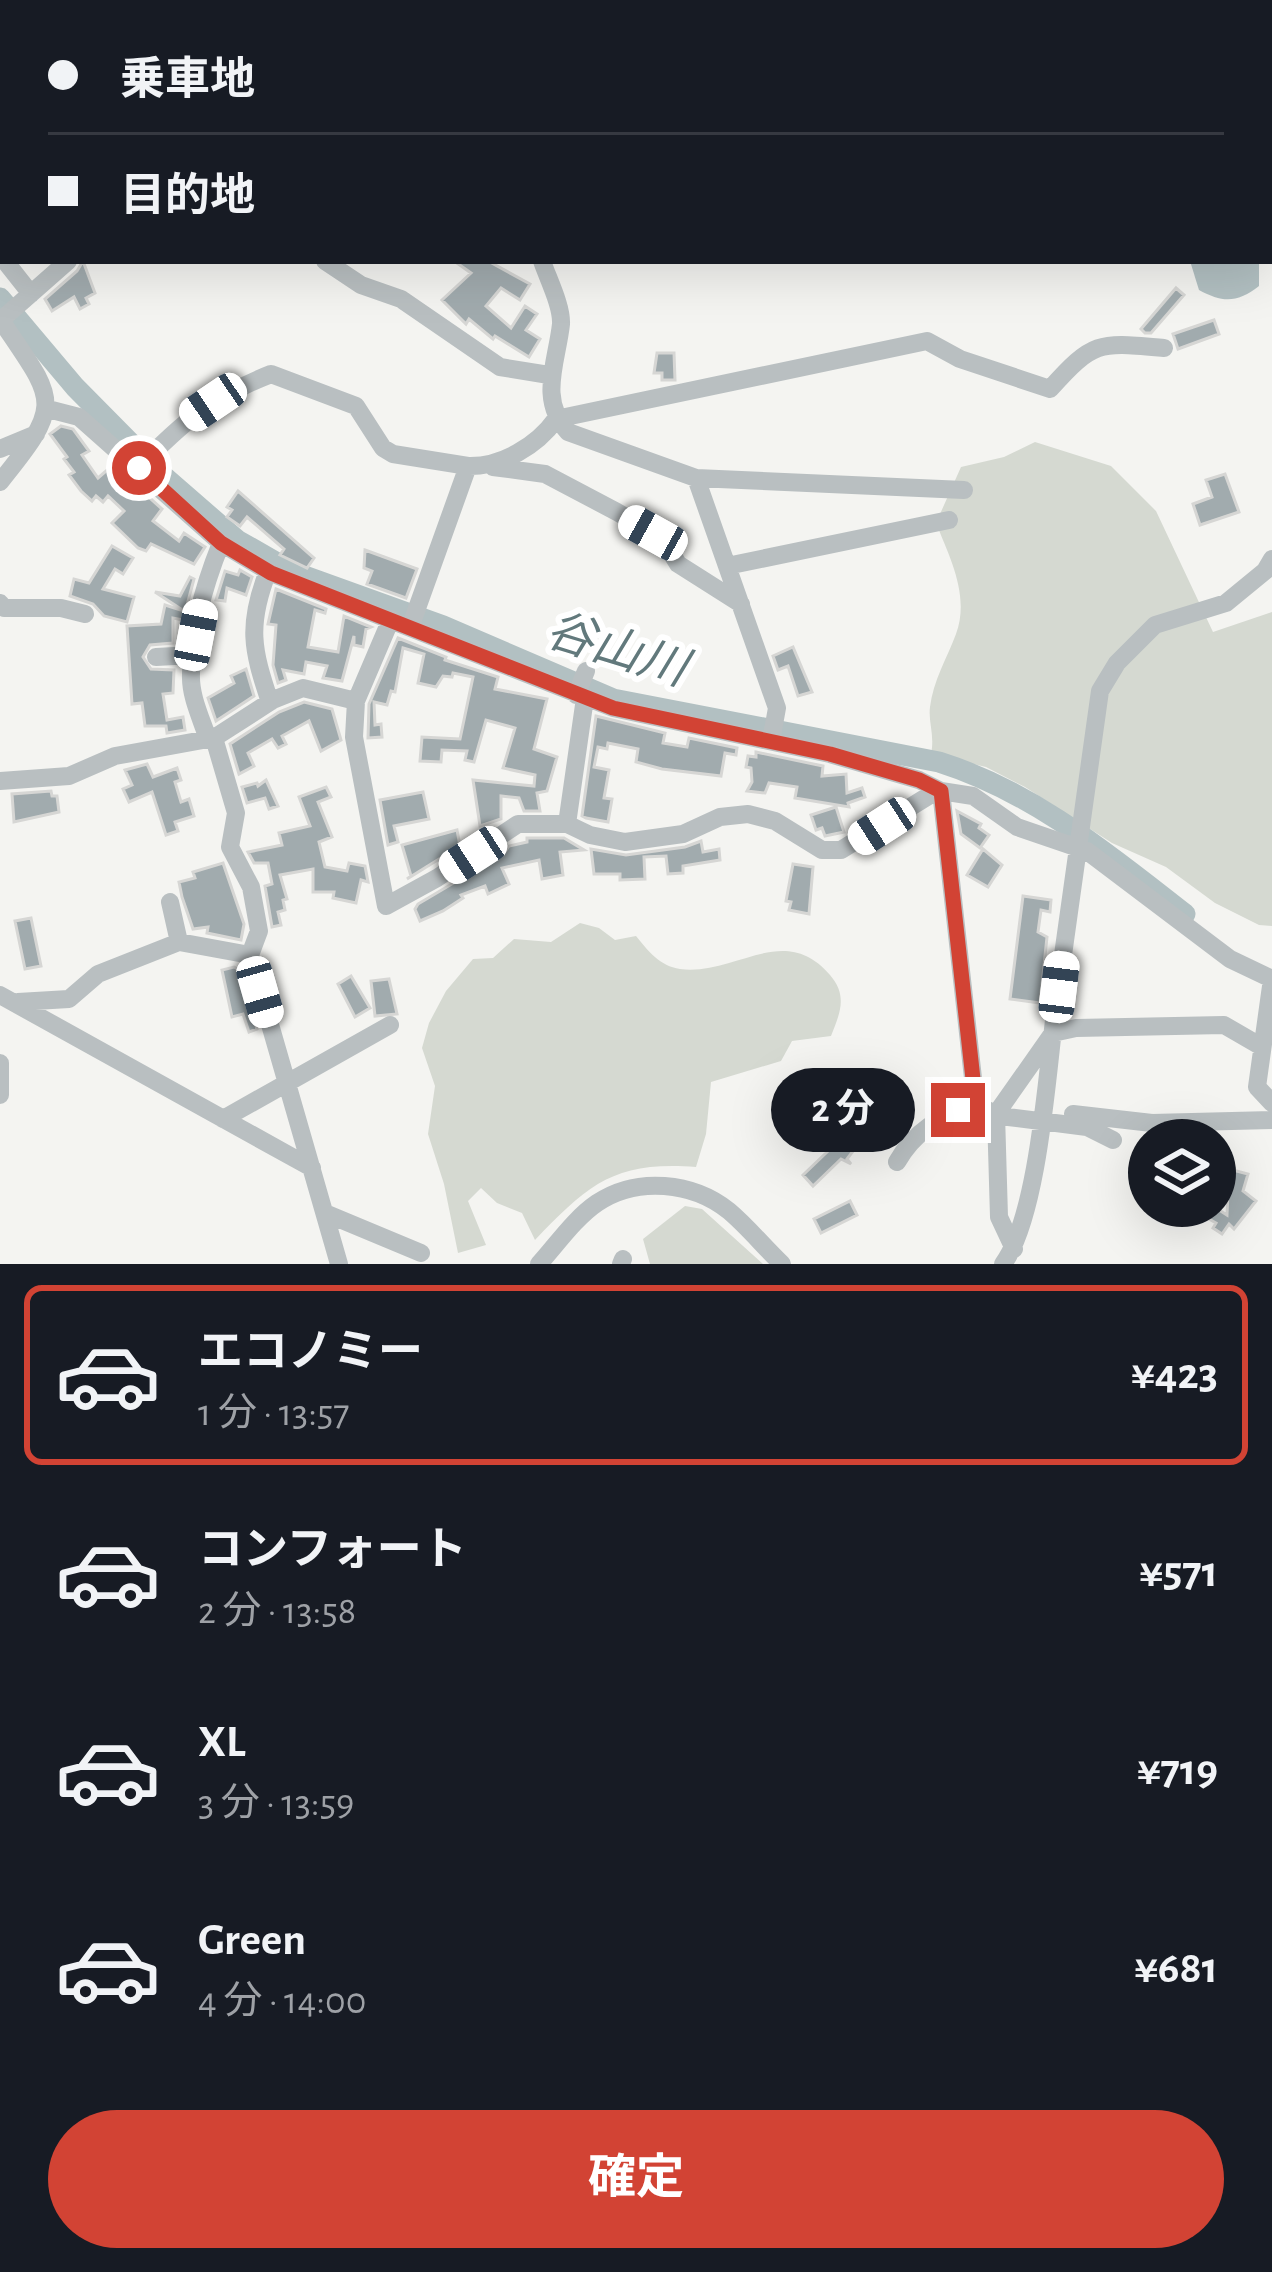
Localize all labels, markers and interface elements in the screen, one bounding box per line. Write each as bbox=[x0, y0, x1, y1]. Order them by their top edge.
text: 乗車地 bbox=[120, 58, 255, 103]
text: 目的地 bbox=[120, 174, 255, 219]
car bbox=[173, 367, 253, 437]
route start bbox=[112, 441, 166, 495]
car bbox=[613, 500, 693, 566]
car bbox=[171, 596, 221, 674]
water label: 谷山川 bbox=[540, 605, 697, 696]
car bbox=[842, 791, 922, 861]
car bbox=[433, 820, 513, 890]
car bbox=[1037, 949, 1081, 1025]
car bbox=[233, 952, 287, 1032]
callout: 2 分 bbox=[772, 1068, 916, 1152]
route end bbox=[931, 1083, 985, 1137]
text: 2 分 bbox=[811, 1090, 875, 1129]
map controls bbox=[1128, 1119, 1236, 1227]
button: layers bbox=[1128, 1119, 1236, 1227]
icon: car bbox=[54, 1321, 162, 1429]
text: エコノミー bbox=[198, 1330, 423, 1375]
text: ¥423 bbox=[1131, 1352, 1218, 1397]
text: 1 分 · 13:57 bbox=[198, 1394, 350, 1433]
icon: car bbox=[54, 1519, 162, 1627]
text: コンフォート bbox=[198, 1528, 467, 1573]
text: ¥571 bbox=[1139, 1550, 1218, 1595]
text: 2 分 · 13:58 bbox=[198, 1592, 356, 1631]
icon: car bbox=[54, 1717, 162, 1825]
text: XL bbox=[198, 1720, 246, 1765]
text: ¥719 bbox=[1137, 1748, 1218, 1793]
text: 3 分 · 13:59 bbox=[198, 1784, 354, 1823]
icon: car bbox=[54, 1915, 162, 2023]
text: Green bbox=[198, 1918, 306, 1963]
text: ¥681 bbox=[1134, 1946, 1218, 1991]
text: 4 分 · 14:00 bbox=[198, 1982, 366, 2021]
button: 確定 bbox=[48, 2110, 1224, 2248]

